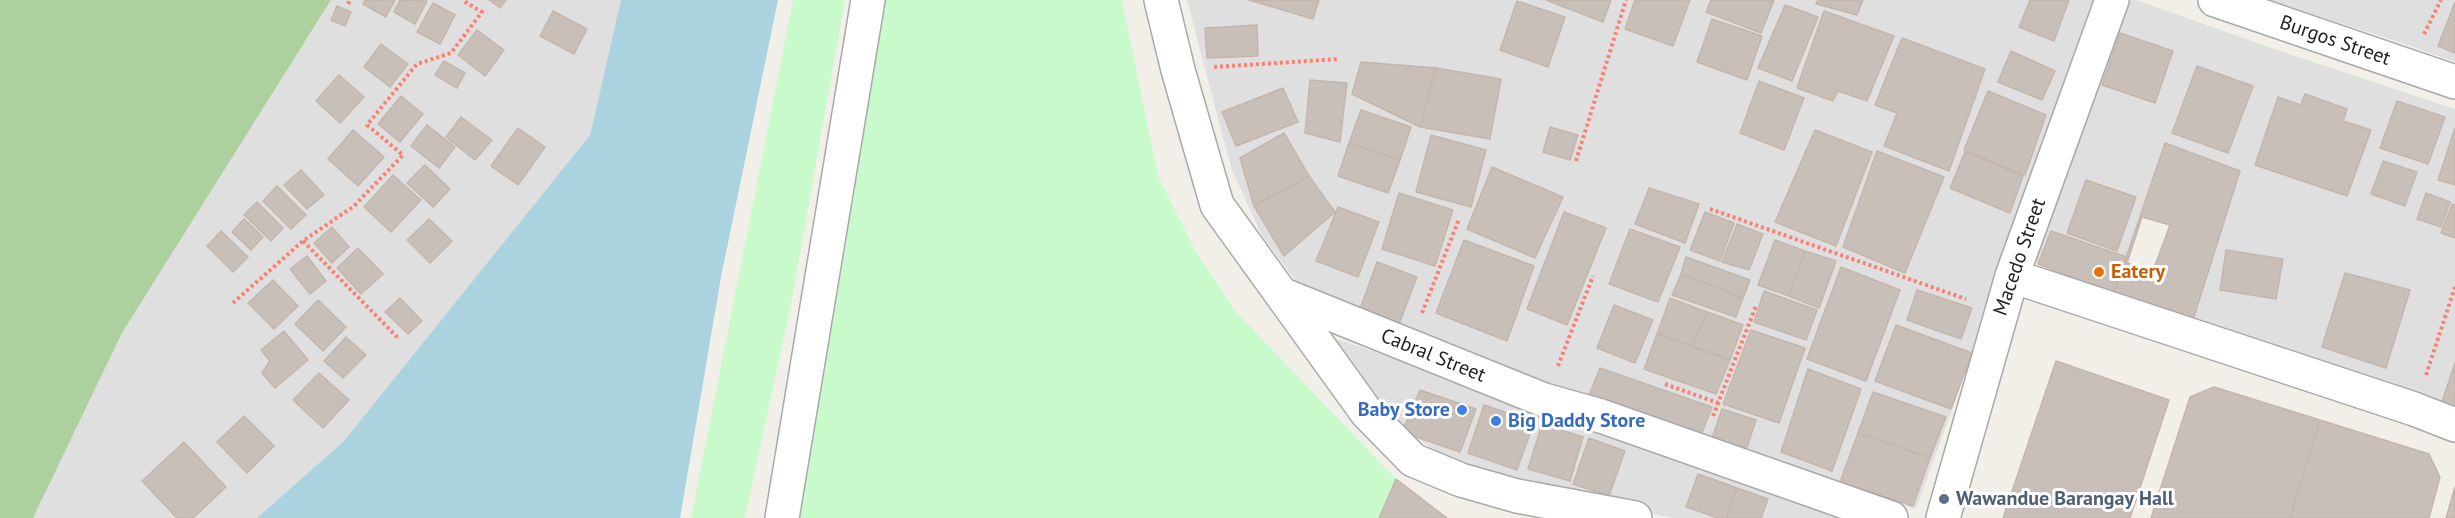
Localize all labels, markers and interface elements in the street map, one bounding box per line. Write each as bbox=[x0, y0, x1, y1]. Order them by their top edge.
street label: Burgos Street bbox=[2276, 11, 2394, 71]
street label: Macedo Street bbox=[1989, 195, 2051, 319]
place label: Eatery bbox=[2111, 260, 2165, 284]
marker: Eatery bbox=[2092, 265, 2106, 279]
street label: Cabral Street bbox=[1377, 324, 1489, 388]
place label: Baby Store bbox=[1358, 398, 1450, 422]
marker: Baby Store bbox=[1455, 403, 1469, 417]
place label: Big Daddy Store bbox=[1508, 409, 1645, 433]
marker: Big Daddy Store bbox=[1489, 414, 1503, 428]
place label: Wawandue Barangay Hall bbox=[1956, 487, 2174, 511]
marker: Wawandue Barangay Hall bbox=[1937, 492, 1951, 506]

